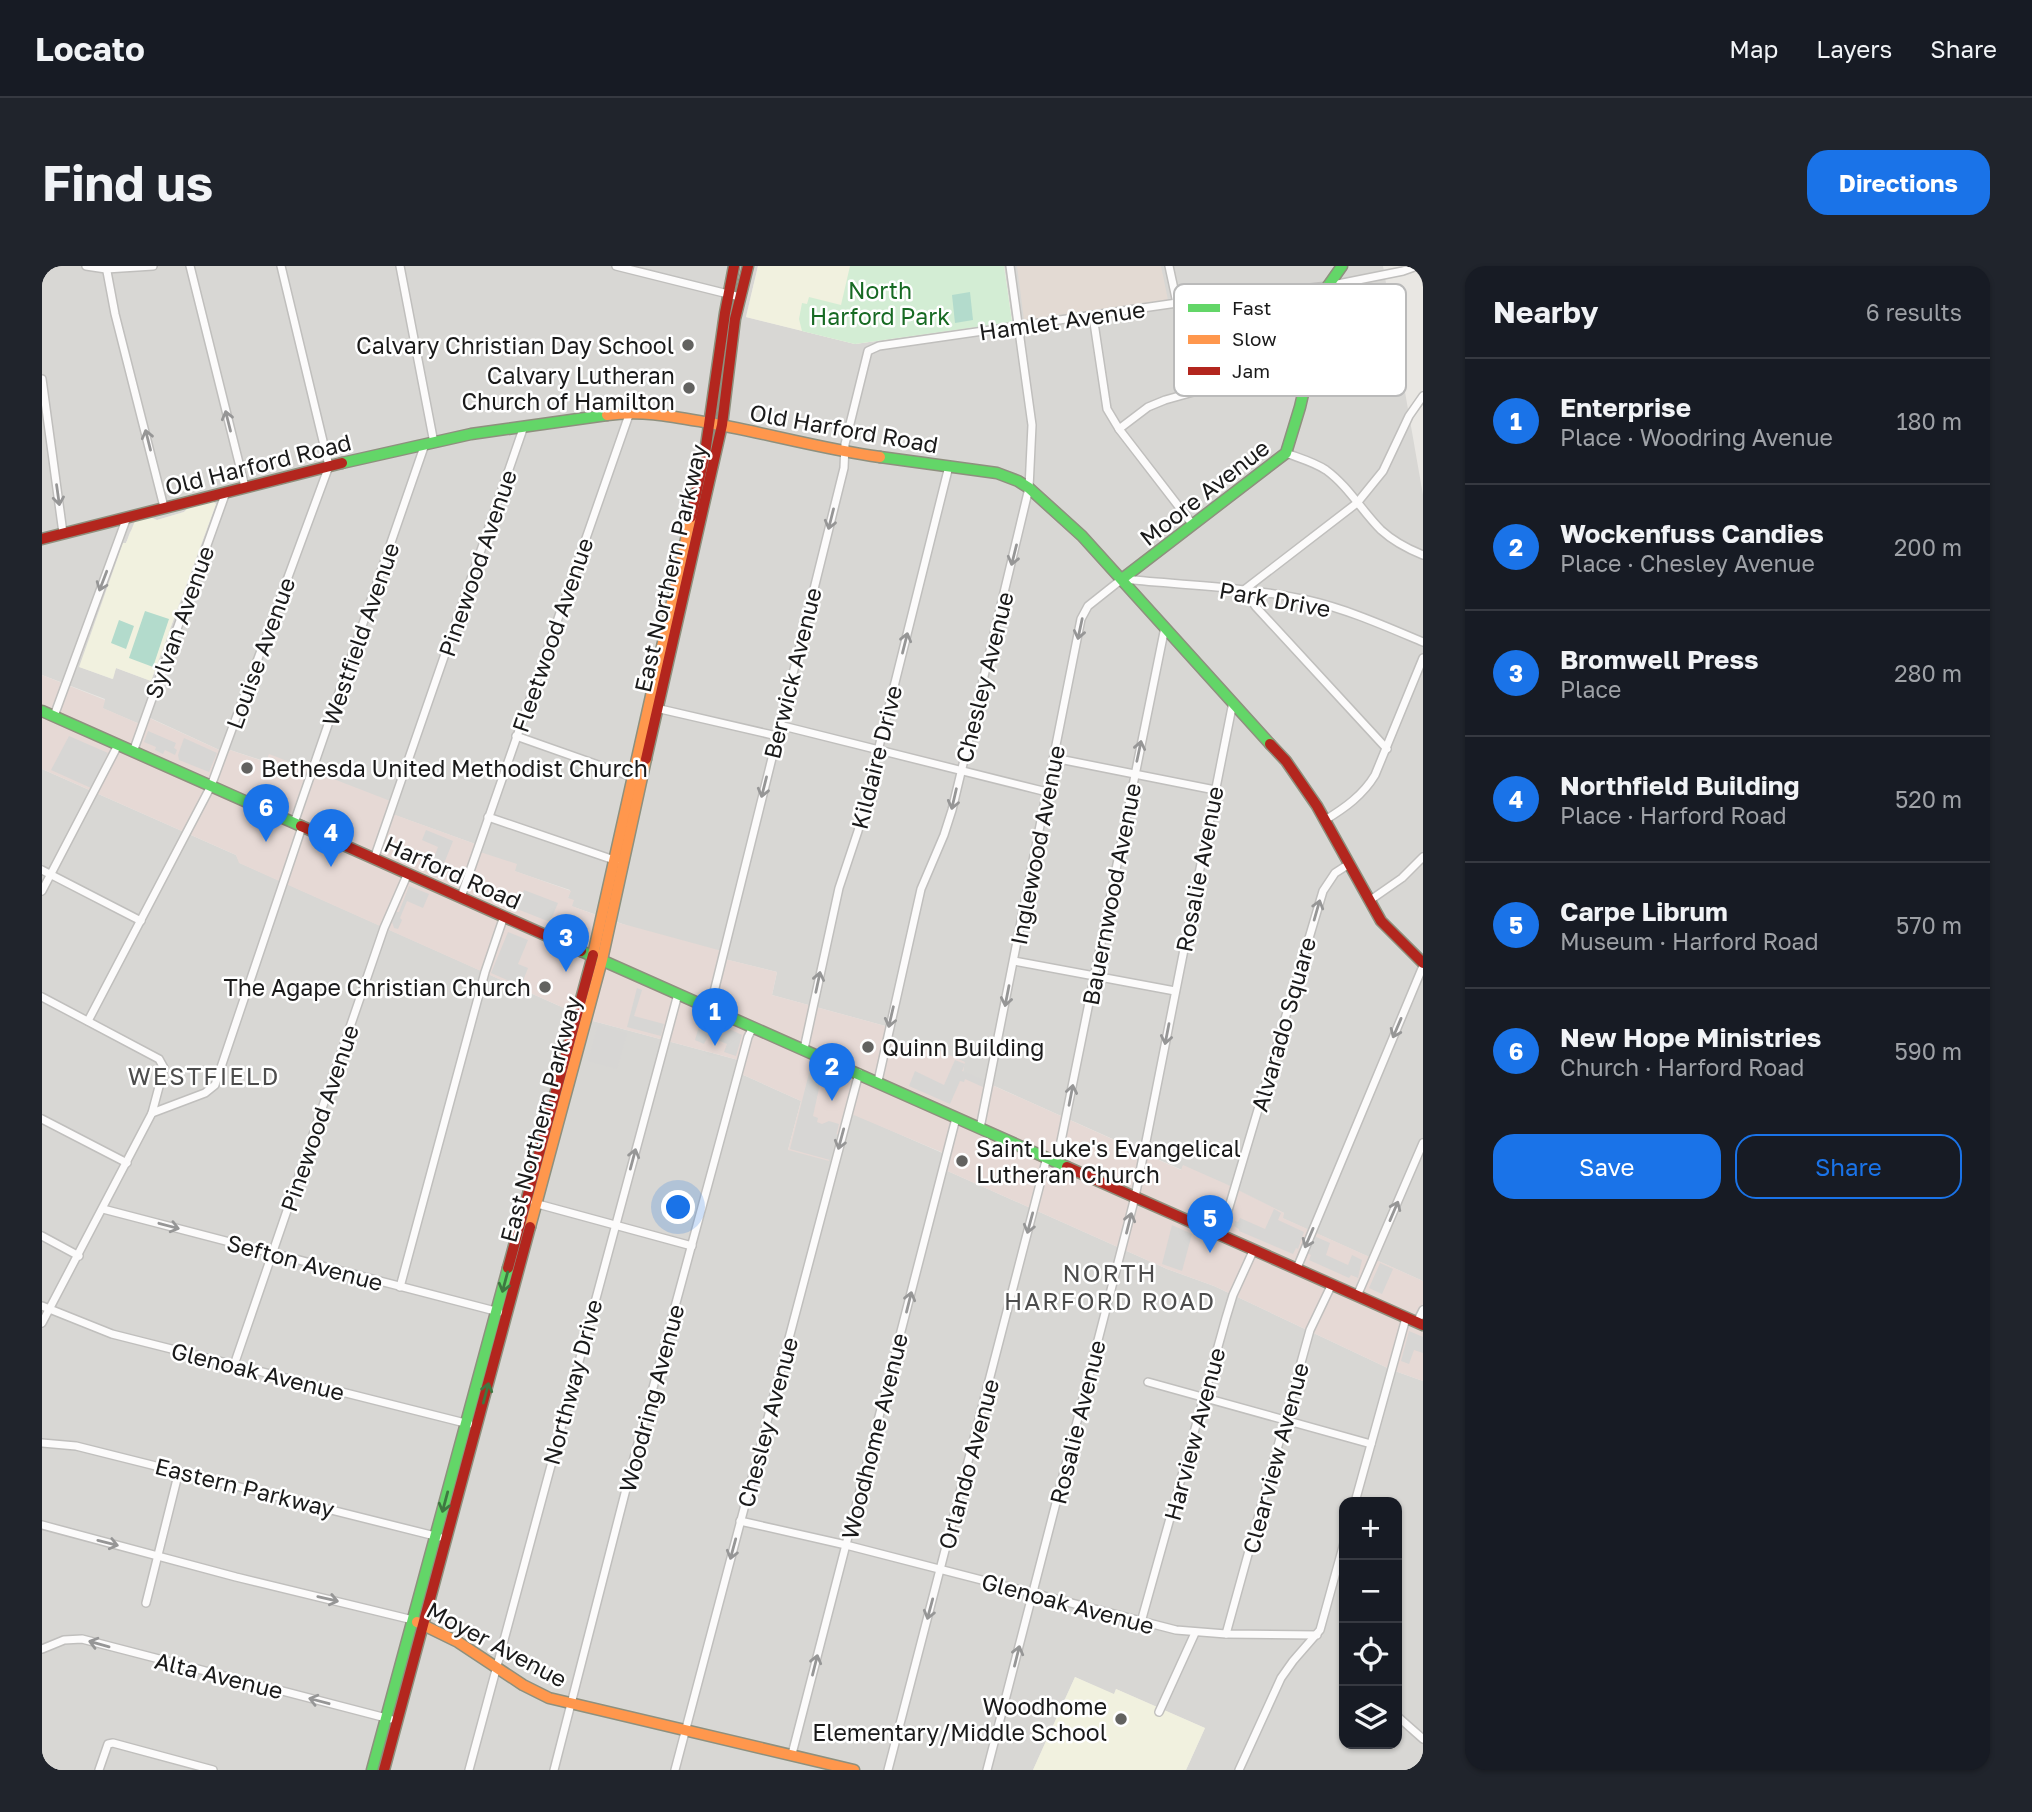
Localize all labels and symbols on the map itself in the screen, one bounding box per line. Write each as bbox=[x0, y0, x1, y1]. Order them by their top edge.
park label: North Harford Park bbox=[810, 276, 950, 330]
legend bbox=[1174, 284, 1406, 396]
street label: Hamlet Avenue bbox=[977, 294, 1147, 346]
text: Fast bbox=[1232, 296, 1271, 319]
text: Slow bbox=[1232, 327, 1277, 350]
place label: Calvary Christian Day School bbox=[356, 331, 674, 359]
marker: Calvary Christian Day School bbox=[680, 337, 696, 353]
text: Jam bbox=[1232, 359, 1270, 382]
place label: Calvary Lutheran Church of Hamilton bbox=[461, 361, 675, 415]
marker: Calvary Lutheran Church of Hamilton bbox=[681, 380, 697, 396]
street label: Old Harford Road bbox=[748, 398, 940, 458]
one-way arrow bbox=[221, 410, 234, 433]
street label: Old Harford Road bbox=[162, 427, 354, 501]
one-way arrow bbox=[141, 430, 154, 452]
street label: Moore Avenue bbox=[1134, 433, 1274, 551]
street label: East Northern Parkway bbox=[628, 441, 712, 695]
street label: Pinewood Avenue bbox=[432, 466, 522, 660]
one-way arrow bbox=[52, 483, 65, 506]
one-way arrow bbox=[824, 507, 837, 530]
street label: Fleetwood Avenue bbox=[506, 534, 598, 736]
street label: Westfield Avenue bbox=[316, 539, 404, 729]
street label: Sylvan Avenue bbox=[138, 542, 220, 702]
one-way arrow bbox=[1007, 543, 1020, 566]
one-way arrow bbox=[95, 569, 108, 591]
street label: Louise Avenue bbox=[220, 573, 300, 733]
street label: Park Drive bbox=[1217, 575, 1333, 623]
street label: Berwick Avenue bbox=[757, 584, 827, 762]
street label: Chesley Avenue bbox=[949, 589, 1019, 765]
one-way arrow bbox=[1072, 617, 1086, 640]
one-way arrow bbox=[899, 633, 912, 655]
street label: Kildaire Drive bbox=[845, 682, 907, 832]
one-way arrow bbox=[1133, 740, 1147, 763]
street label: Inglewood Avenue bbox=[1004, 743, 1070, 947]
place label: Bethesda United Methodist Church bbox=[261, 754, 648, 782]
marker: Bethesda United Methodist Church bbox=[239, 760, 255, 776]
one-way arrow bbox=[757, 775, 770, 798]
street label: Bauernwood Avenue bbox=[1076, 781, 1146, 1007]
pin: 6 bbox=[243, 784, 289, 842]
street label: Rosalie Avenue bbox=[1169, 784, 1229, 954]
one-way arrow bbox=[947, 788, 960, 810]
pin: 4 bbox=[308, 809, 354, 867]
street label: Harford Road bbox=[380, 829, 526, 915]
one-way arrow bbox=[1311, 900, 1324, 922]
pin: 3 bbox=[543, 914, 589, 972]
street label: Alvarado Square bbox=[1245, 933, 1321, 1115]
one-way arrow bbox=[812, 971, 826, 994]
place label: The Agape Christian Church bbox=[223, 973, 531, 1001]
marker: The Agape Christian Church bbox=[537, 979, 553, 995]
one-way arrow bbox=[999, 984, 1013, 1007]
pin: 1 bbox=[692, 988, 738, 1046]
street label: East Northern Parkway bbox=[494, 993, 586, 1245]
one-way arrow bbox=[884, 1005, 898, 1028]
one-way arrow bbox=[1389, 1017, 1402, 1039]
street label: Pinewood Avenue bbox=[274, 1021, 364, 1215]
one-way arrow bbox=[1159, 1022, 1173, 1045]
place label: Quinn Building bbox=[882, 1033, 1044, 1061]
marker: Quinn Building bbox=[860, 1039, 876, 1055]
pin: 2 bbox=[809, 1043, 855, 1101]
district label: WESTFIELD bbox=[128, 1061, 280, 1090]
one-way arrow bbox=[1064, 1084, 1078, 1107]
one-way arrow bbox=[834, 1128, 847, 1150]
place label: Saint Luke's Evangelical Lutheran Church bbox=[976, 1134, 1241, 1188]
one-way arrow bbox=[627, 1148, 640, 1170]
marker: Saint Luke's Evangelical Lutheran Church bbox=[954, 1153, 970, 1169]
your location bbox=[661, 1190, 695, 1224]
pin: 5 bbox=[1187, 1195, 1233, 1253]
one-way arrow bbox=[1388, 1201, 1401, 1222]
one-way arrow bbox=[1023, 1211, 1036, 1234]
one-way arrow bbox=[1123, 1212, 1136, 1235]
one-way arrow bbox=[157, 1220, 180, 1233]
one-way arrow bbox=[1302, 1227, 1315, 1249]
street label: Sefton Avenue bbox=[224, 1228, 386, 1296]
district label: NORTH HARFORD ROAD bbox=[1004, 1258, 1216, 1315]
one-way arrow bbox=[497, 1271, 510, 1293]
one-way arrow bbox=[903, 1291, 916, 1314]
street label: Northway Drive bbox=[536, 1296, 608, 1468]
street label: Woodring Avenue bbox=[612, 1301, 690, 1495]
street label: Woodhome Avenue bbox=[835, 1330, 913, 1542]
street label: Chesley Avenue bbox=[731, 1334, 803, 1510]
street label: Glenoak Avenue bbox=[168, 1336, 348, 1406]
street label: Rosalie Avenue bbox=[1043, 1337, 1111, 1507]
street label: Harview Avenue bbox=[1157, 1344, 1231, 1524]
street label: Clearview Avenue bbox=[1236, 1359, 1314, 1557]
street label: Orlando Avenue bbox=[932, 1376, 1004, 1552]
one-way arrow bbox=[480, 1382, 493, 1404]
street label: Eastern Parkway bbox=[152, 1451, 338, 1523]
one-way arrow bbox=[438, 1490, 451, 1512]
one-way arrow bbox=[96, 1537, 119, 1550]
one-way arrow bbox=[726, 1537, 739, 1560]
street label: Glenoak Avenue bbox=[979, 1566, 1157, 1640]
one-way arrow bbox=[316, 1593, 339, 1606]
street label: Moyer Avenue bbox=[422, 1595, 572, 1693]
one-way arrow bbox=[922, 1598, 935, 1620]
one-way arrow bbox=[88, 1636, 110, 1649]
street label: Alta Avenue bbox=[152, 1646, 286, 1704]
one-way arrow bbox=[1011, 1646, 1024, 1668]
one-way arrow bbox=[809, 1654, 822, 1677]
place label: Woodhome Elementary/Middle School bbox=[812, 1692, 1107, 1746]
one-way arrow bbox=[308, 1694, 331, 1707]
marker: Woodhome Elementary/Middle School bbox=[1113, 1711, 1129, 1727]

